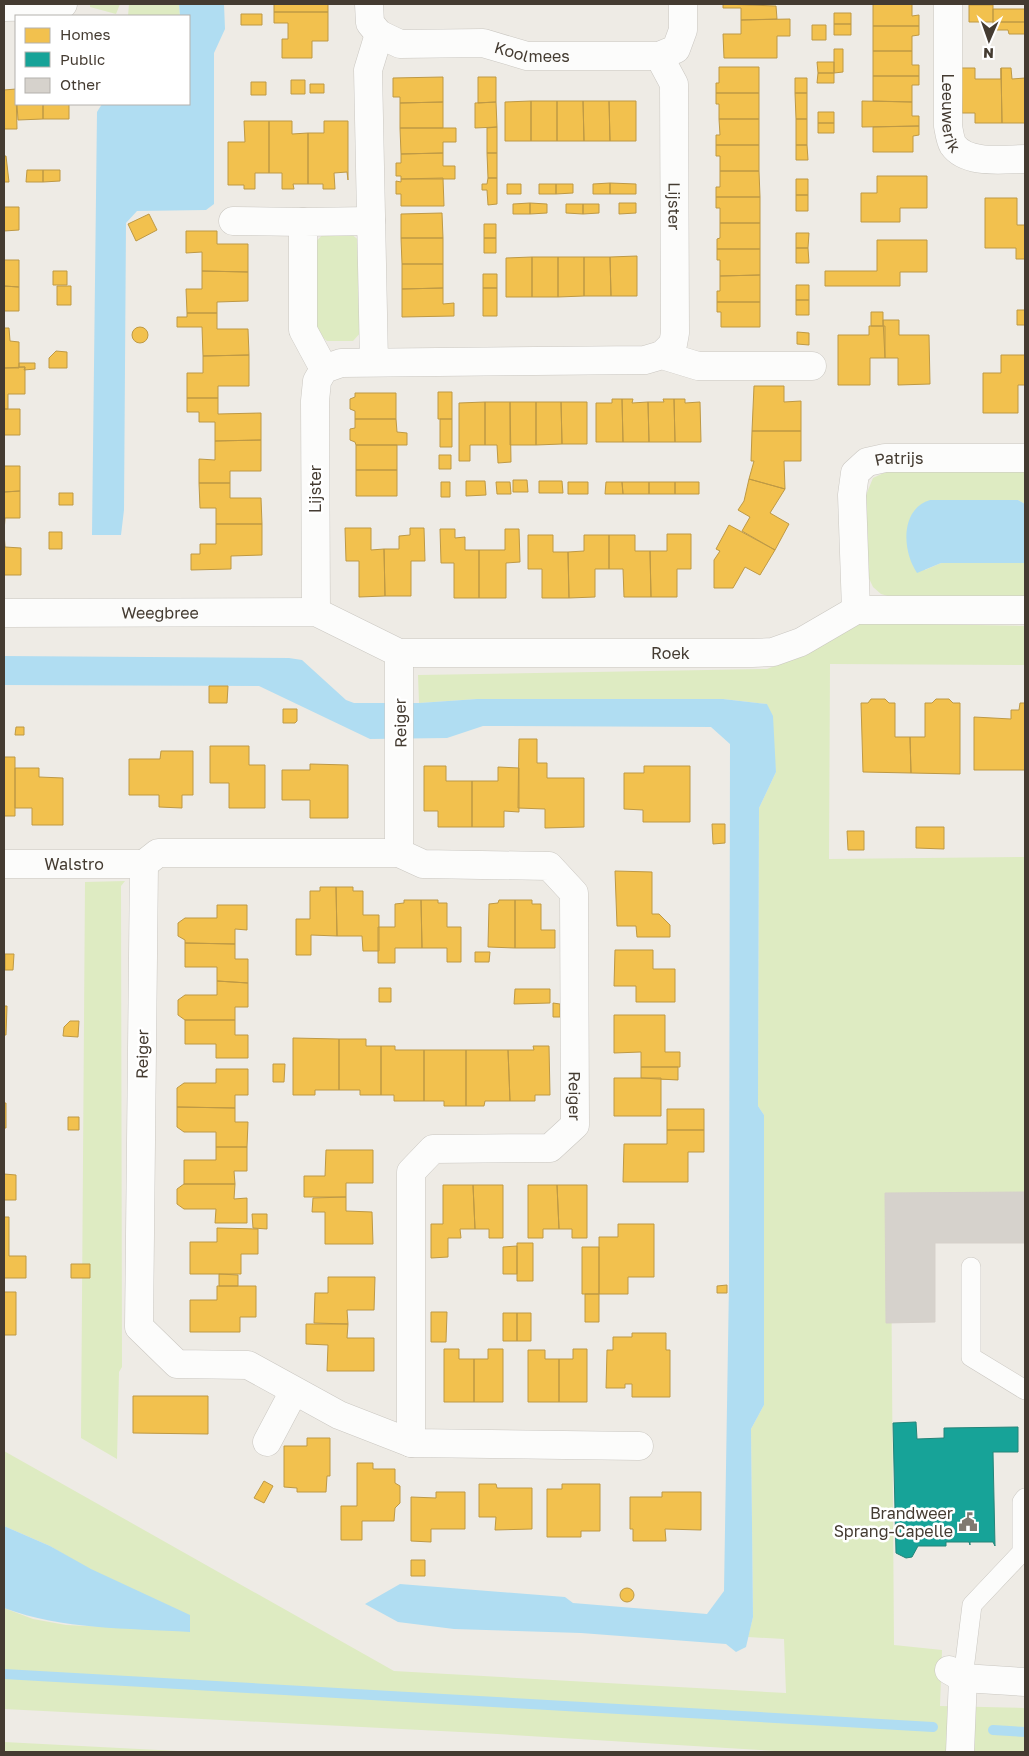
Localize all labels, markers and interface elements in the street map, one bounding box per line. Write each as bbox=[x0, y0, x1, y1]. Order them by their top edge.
legend bbox=[15, 15, 190, 105]
north arrow bbox=[964, 15, 1014, 65]
text: Homes bbox=[60, 25, 110, 43]
street label: Koolmees bbox=[492, 37, 570, 66]
text: N bbox=[983, 45, 994, 62]
text: Public bbox=[60, 50, 105, 68]
street label: Leeuwerik bbox=[938, 74, 965, 157]
text: Other bbox=[60, 75, 101, 93]
street label: Lijster bbox=[664, 182, 685, 230]
street label: Patrijs bbox=[873, 448, 923, 470]
street label: Lijster bbox=[305, 465, 325, 513]
street label: Weegbree bbox=[121, 602, 199, 623]
street label: Roek bbox=[651, 643, 690, 663]
street label: Reiger bbox=[390, 698, 410, 748]
street label: Walstro bbox=[44, 854, 104, 874]
street label: Reiger bbox=[132, 1029, 152, 1079]
street label: Reiger bbox=[565, 1071, 585, 1121]
place label: Brandweer Sprang-Capelle bbox=[834, 1503, 953, 1541]
public building icon: Brandweer Sprang-Capelle bbox=[957, 1511, 979, 1533]

